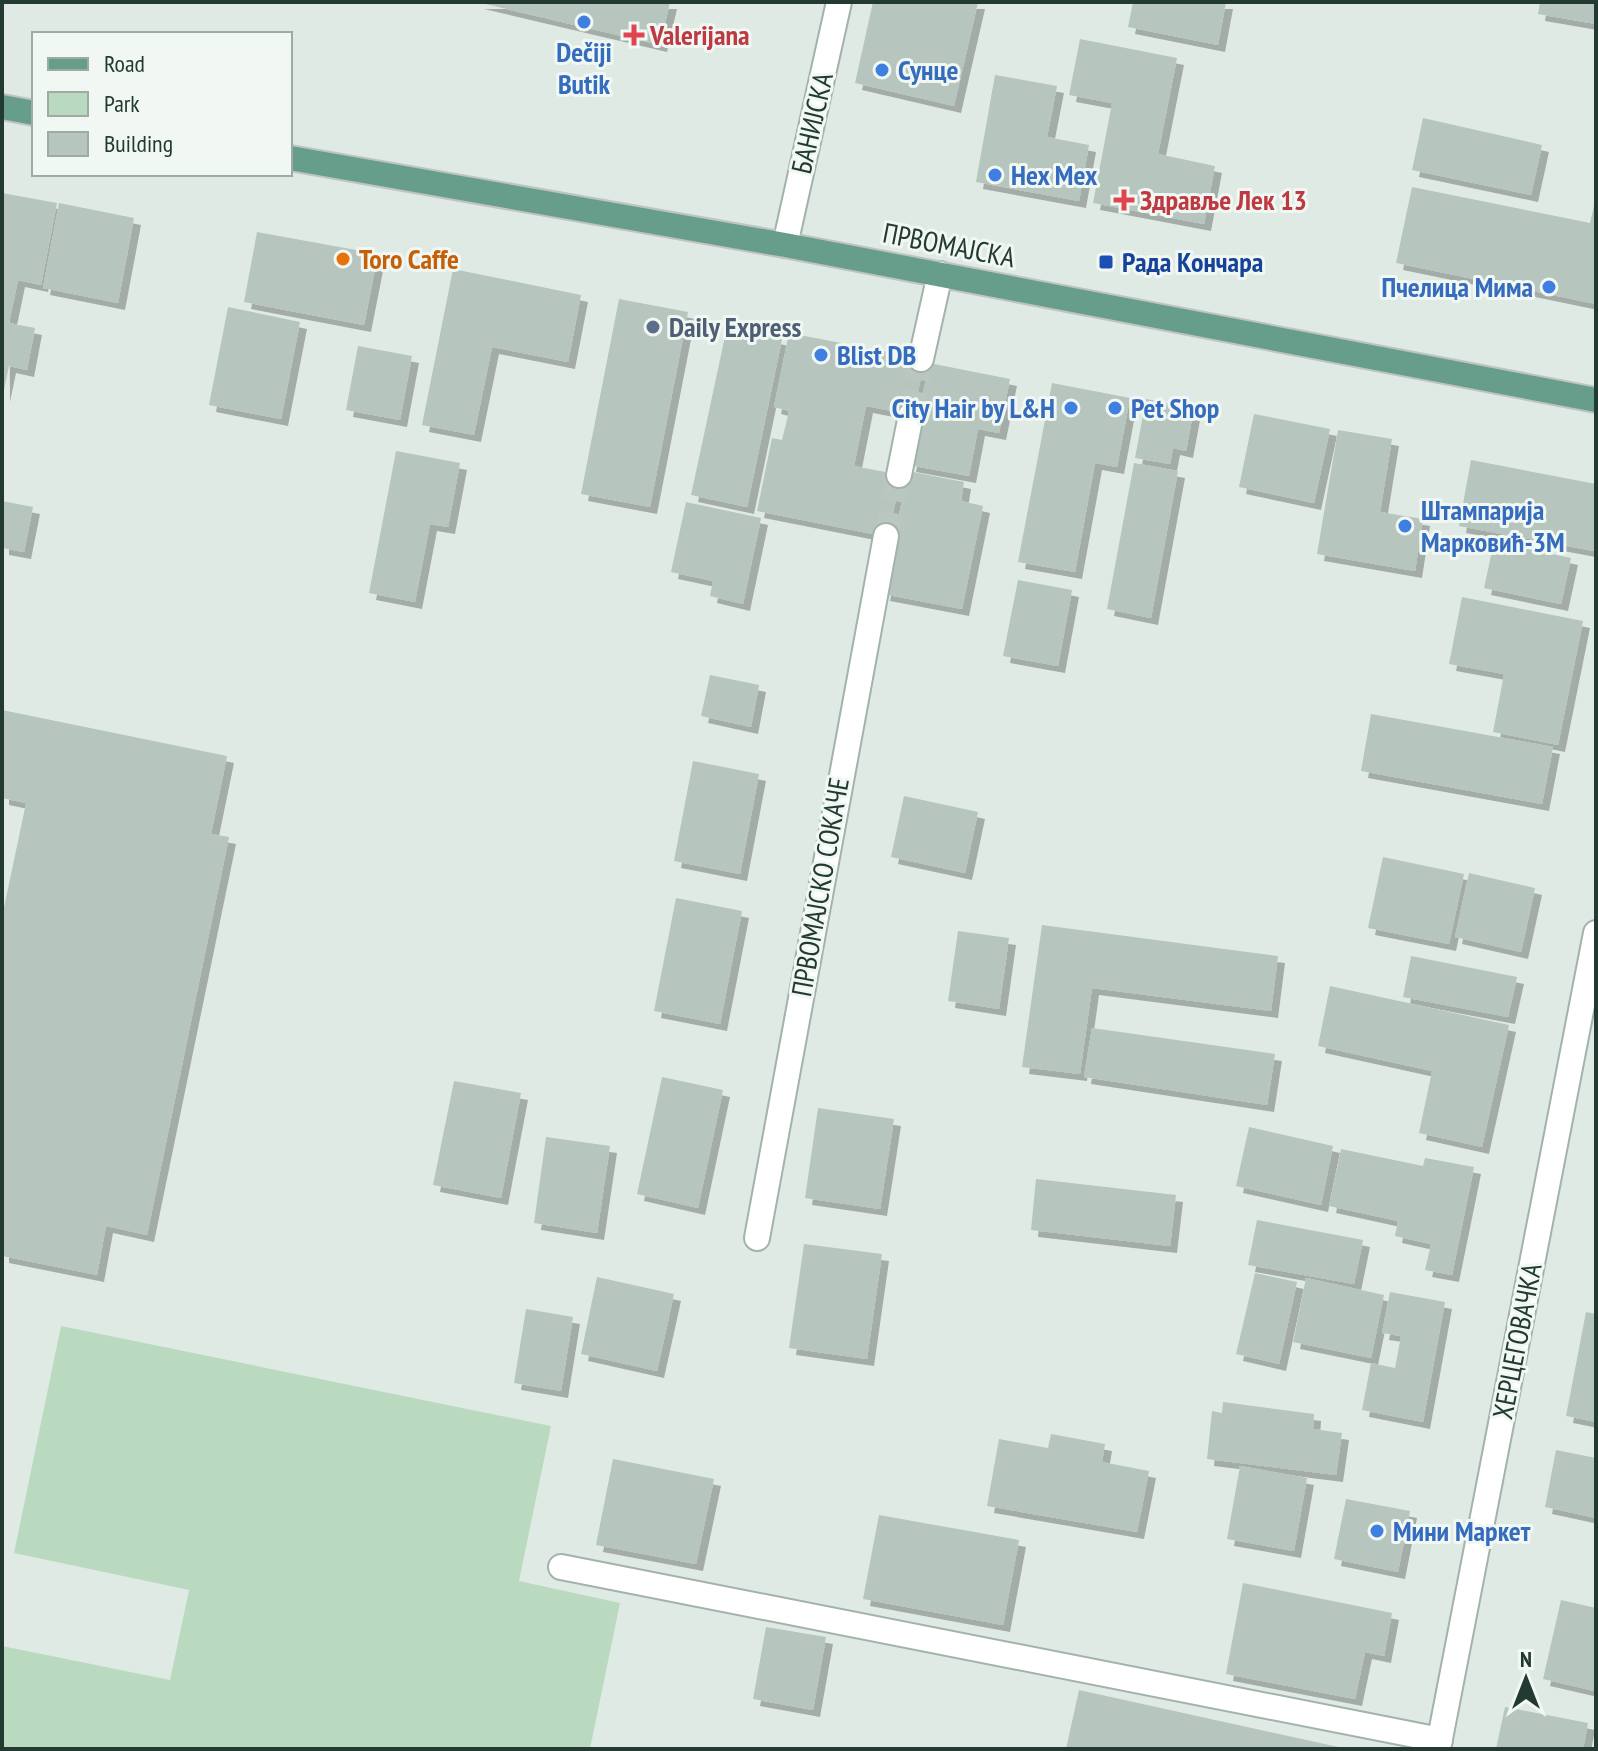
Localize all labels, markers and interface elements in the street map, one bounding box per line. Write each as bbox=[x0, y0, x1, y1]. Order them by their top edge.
marker: Dečiji Butik bbox=[575, 13, 593, 31]
place label: Valerijana bbox=[649, 16, 750, 53]
marker: Valerijana bbox=[625, 26, 643, 44]
legend bbox=[32, 32, 292, 176]
place label: Dečiji Butik bbox=[556, 33, 612, 102]
text: Road bbox=[104, 48, 145, 79]
place label: Сунце bbox=[898, 51, 959, 88]
marker: Сунце bbox=[873, 61, 891, 79]
street label: БАНИЈСКА bbox=[782, 68, 841, 177]
text: Park bbox=[104, 88, 140, 119]
text: Building bbox=[104, 128, 173, 159]
place label: Hex Mex bbox=[1011, 156, 1098, 193]
marker: Hex Mex bbox=[986, 166, 1004, 184]
place label: Здравље Лек 13 bbox=[1140, 181, 1307, 218]
marker: Здравље Лек 13 bbox=[1115, 191, 1133, 209]
street label: ПРВОМАЈСКА bbox=[880, 214, 1019, 276]
place label: Toro Caffe bbox=[359, 240, 459, 277]
place label: Рада Кончара bbox=[1122, 243, 1263, 280]
marker: Toro Caffe bbox=[334, 250, 352, 268]
marker: Рада Кончара bbox=[1097, 253, 1115, 271]
place label: Пчелица Мима bbox=[1381, 268, 1533, 305]
marker: Пчелица Мима bbox=[1540, 278, 1558, 296]
place label: Daily Express bbox=[669, 308, 802, 345]
marker: Daily Express bbox=[644, 318, 662, 336]
place label: Blist DB bbox=[837, 336, 916, 373]
marker: Blist DB bbox=[812, 346, 830, 364]
place label: City Hair by L&H bbox=[892, 389, 1055, 426]
place label: Pet Shop bbox=[1131, 389, 1219, 426]
marker: City Hair by L&H bbox=[1062, 399, 1080, 417]
marker: Pet Shop bbox=[1106, 399, 1124, 417]
place label: Штампарија Марковић-3М bbox=[1421, 491, 1565, 560]
marker: Штампарија Марковић-3М bbox=[1396, 517, 1414, 535]
street label: ПРВОМАЈСКО СОКАЧЕ bbox=[782, 775, 857, 999]
street label: ХЕРЦЕГОВАЧКА bbox=[1483, 1259, 1550, 1422]
place label: Мини Маркет bbox=[1393, 1512, 1531, 1549]
marker: Мини Маркет bbox=[1368, 1522, 1386, 1540]
north arrow bbox=[1486, 1639, 1566, 1719]
text: N bbox=[1520, 1645, 1532, 1673]

